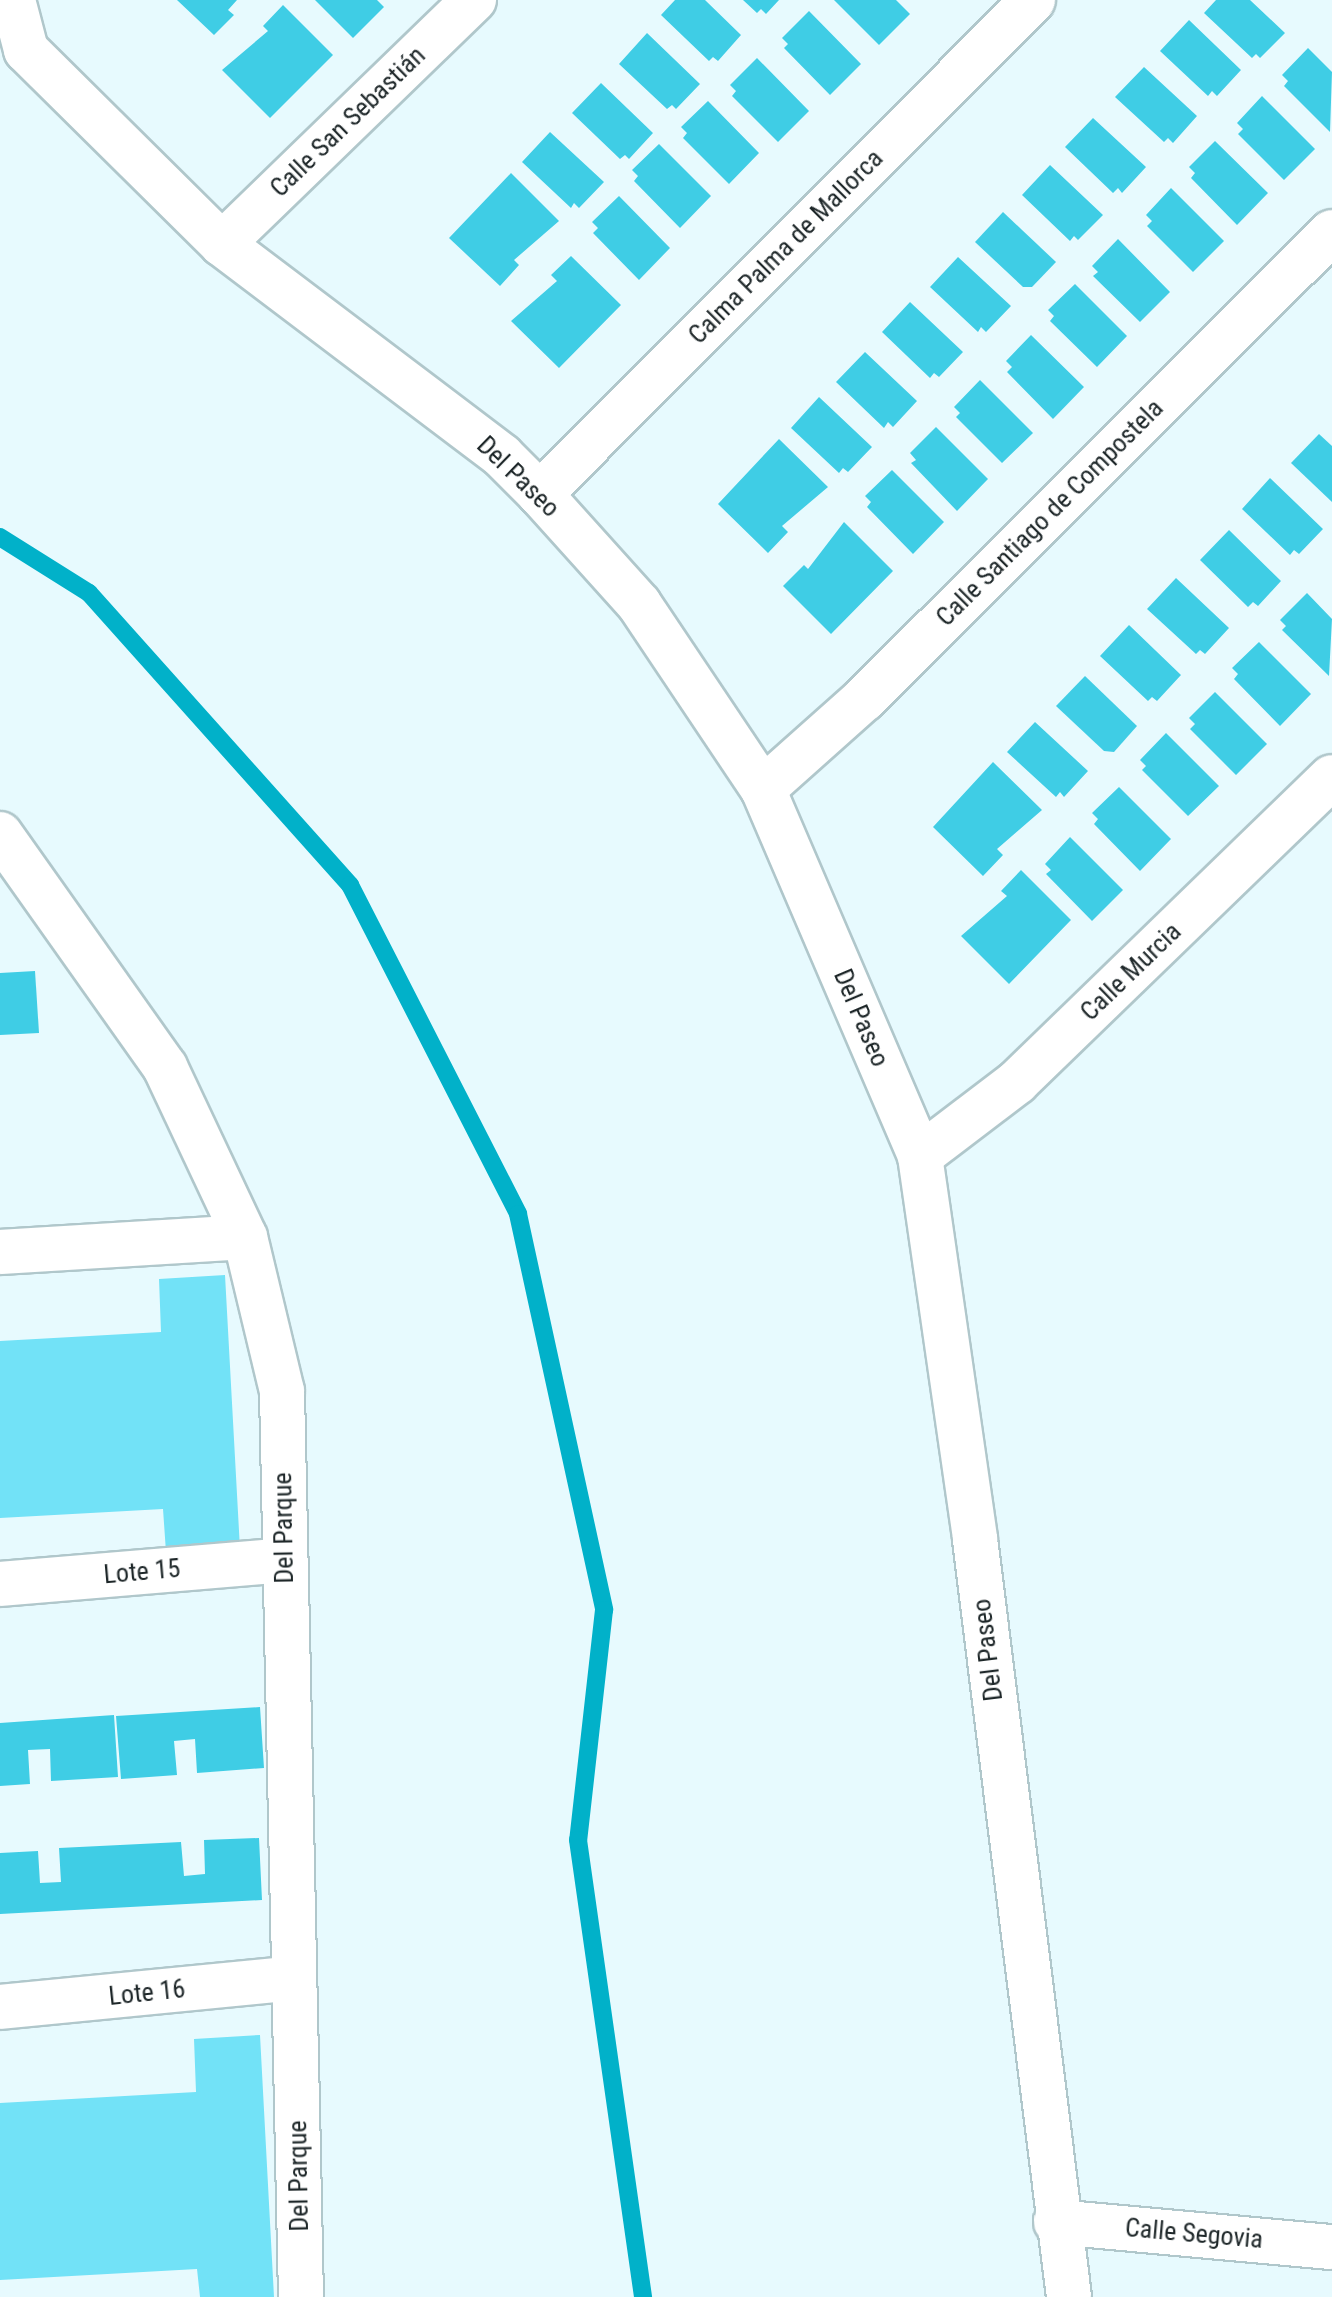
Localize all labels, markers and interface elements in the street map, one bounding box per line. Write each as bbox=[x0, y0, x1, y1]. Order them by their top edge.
street label: Calle San Sebastián bbox=[264, 40, 432, 204]
street label: Calma Palma de Mallorca bbox=[682, 143, 890, 351]
street label: Calle Santiago de Compostela bbox=[930, 393, 1170, 633]
street label: Del Paseo bbox=[470, 430, 566, 524]
street label: Calle Murcia bbox=[1074, 916, 1188, 1028]
street label: Del Paseo bbox=[827, 965, 895, 1071]
street label: Del Parque bbox=[267, 1472, 301, 1584]
street label: Lote 15 bbox=[102, 1553, 182, 1591]
street label: Del Paseo bbox=[966, 1597, 1010, 1703]
street label: Lote 16 bbox=[107, 1973, 187, 2013]
street label: Del Parque bbox=[282, 2120, 316, 2232]
street label: Calle Segovia bbox=[1124, 2212, 1264, 2256]

